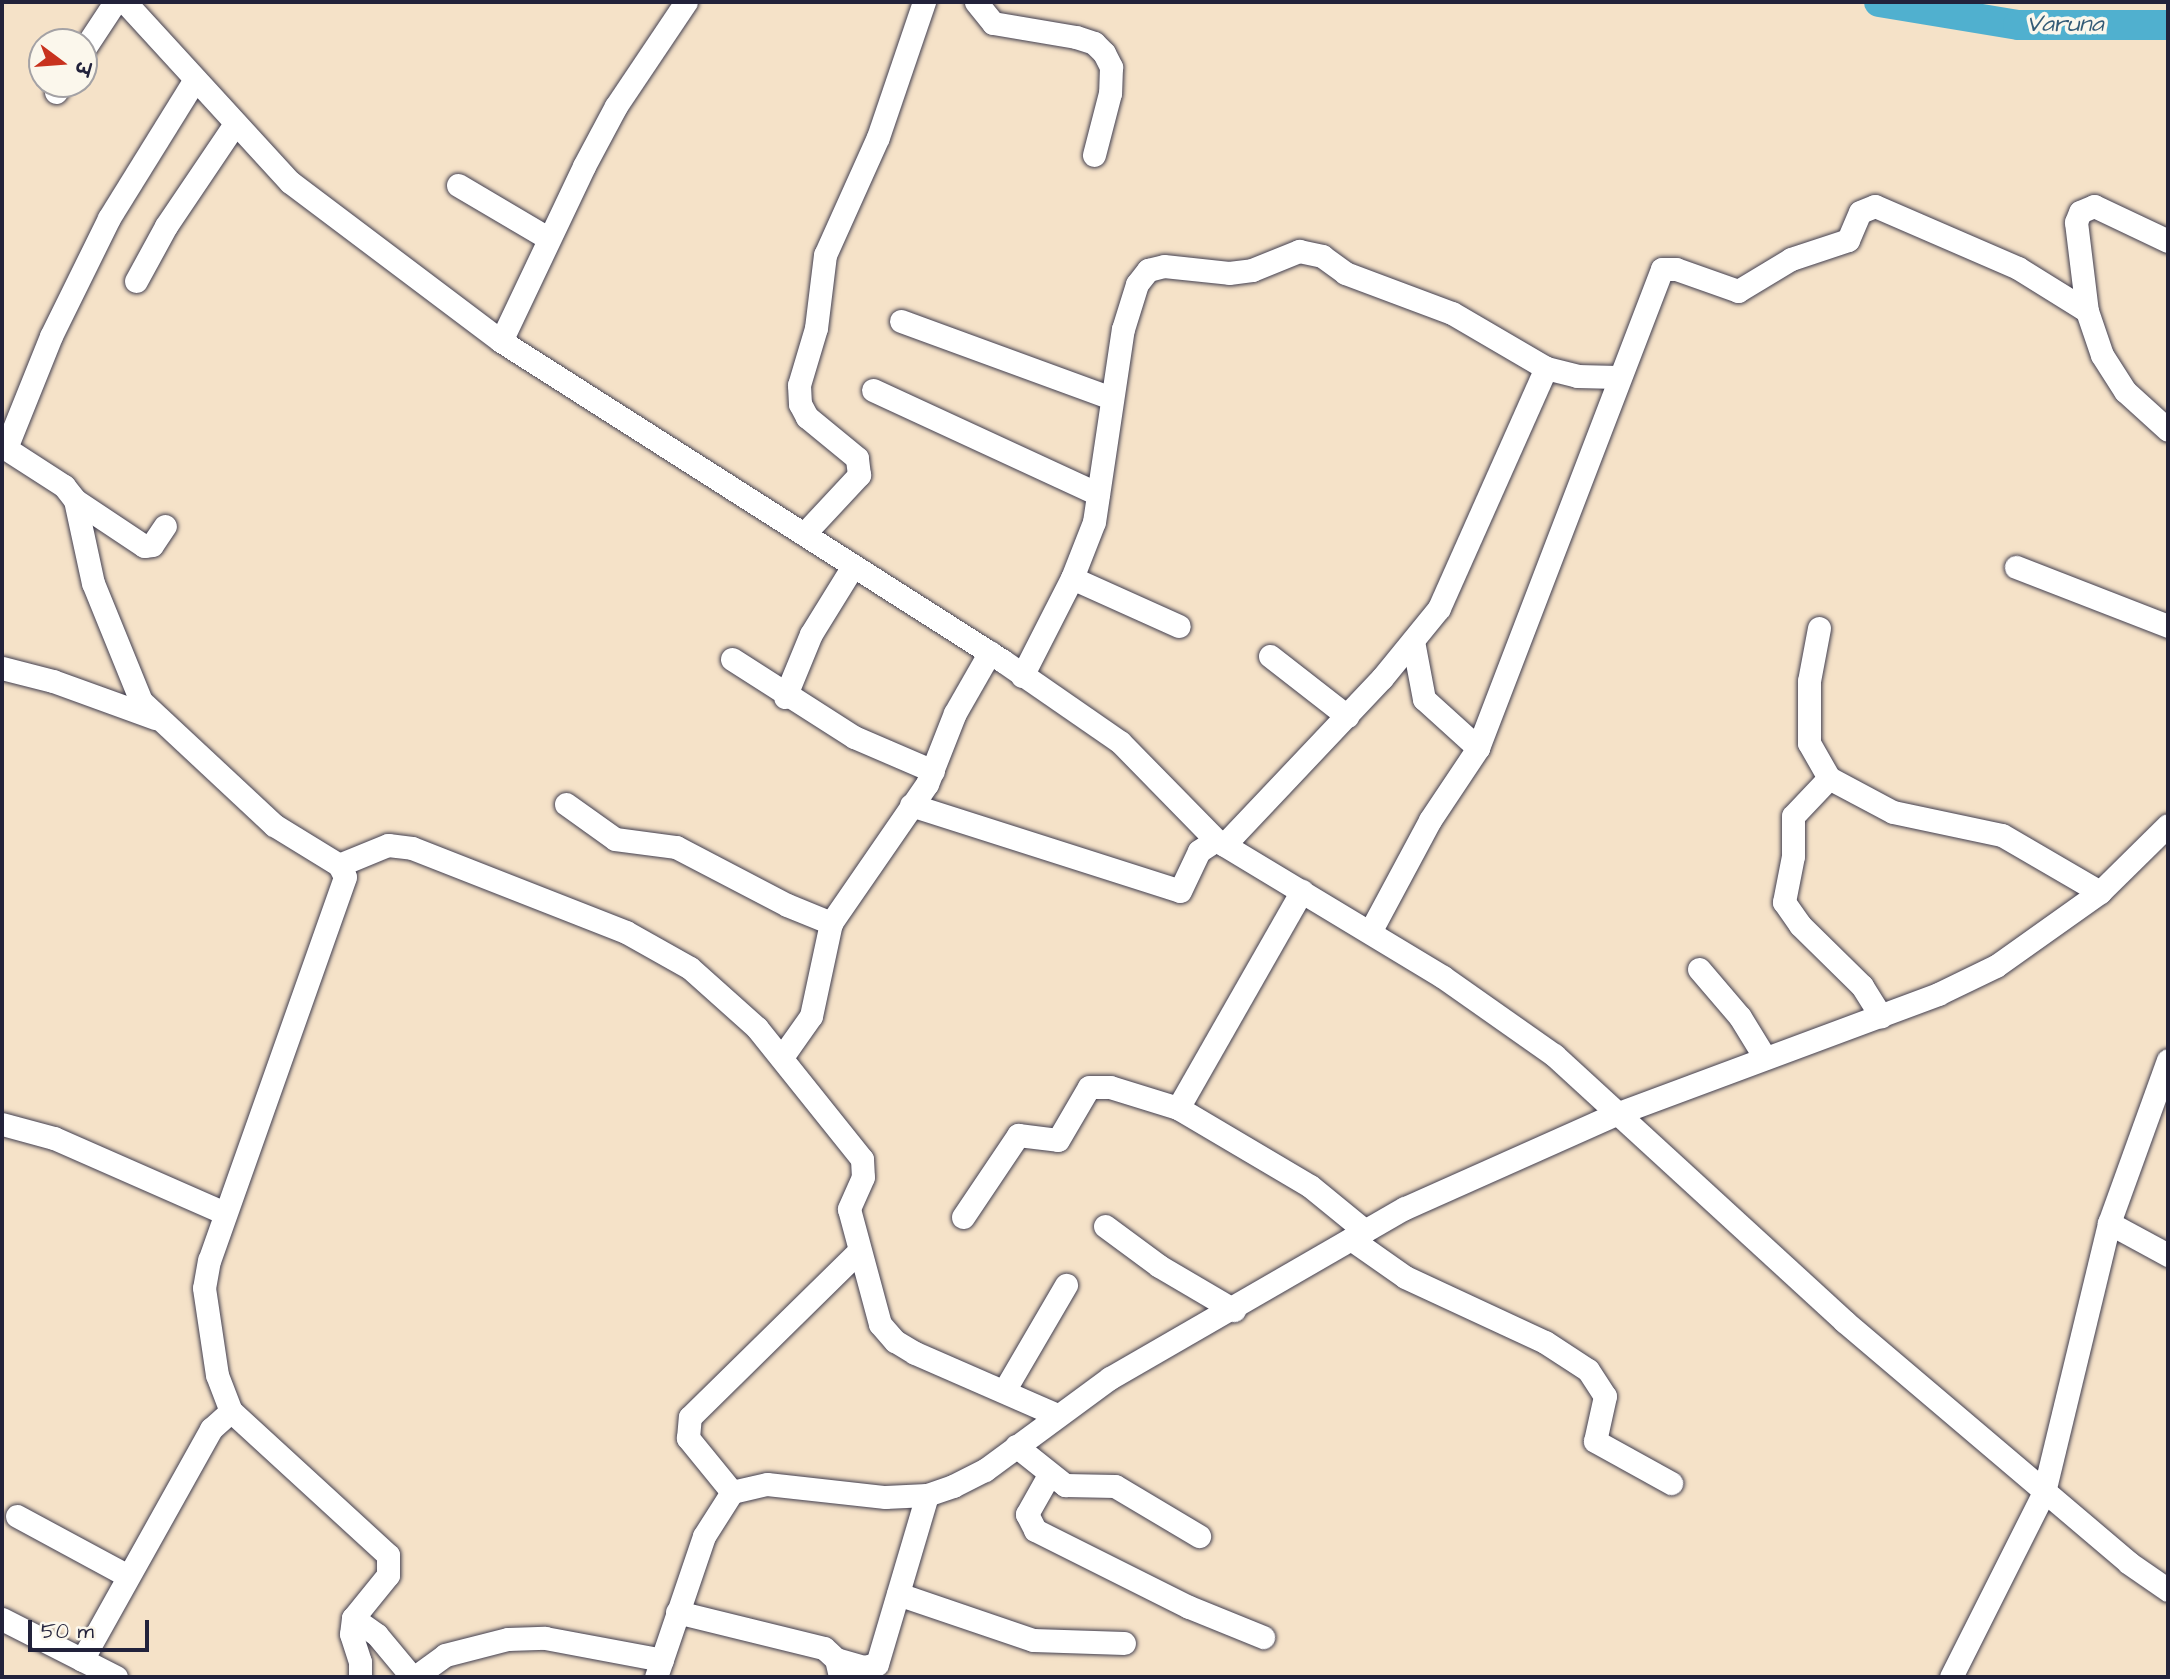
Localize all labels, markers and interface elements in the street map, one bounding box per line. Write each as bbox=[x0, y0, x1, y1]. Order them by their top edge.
water label: Varuna bbox=[2027, 11, 2103, 39]
north arrow bbox=[28, 28, 98, 98]
text: उ bbox=[67, 59, 96, 78]
scale bar bbox=[32, 1606, 152, 1650]
text: 50 m bbox=[41, 1617, 94, 1646]

